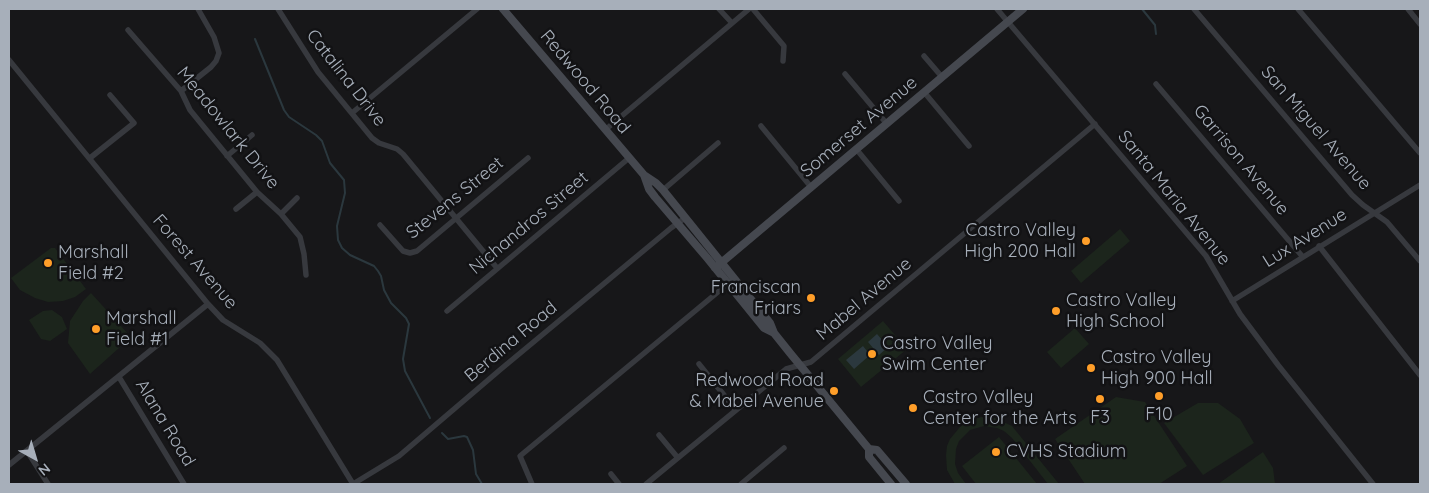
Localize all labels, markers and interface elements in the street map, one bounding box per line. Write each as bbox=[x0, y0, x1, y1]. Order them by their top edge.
street label: Catalina Drive bbox=[301, 25, 391, 131]
street label: Redwood Road bbox=[535, 26, 635, 138]
street label: Meadowlark Drive bbox=[172, 62, 284, 194]
street label: San Miguel Avenue bbox=[1256, 62, 1376, 194]
street label: Somerset Avenue bbox=[796, 72, 922, 182]
street label: Garrison Avenue bbox=[1189, 100, 1293, 220]
street label: Santa Maria Avenue bbox=[1113, 126, 1235, 270]
street label: Stevens Street bbox=[402, 152, 508, 244]
street label: Nichandros Street bbox=[465, 167, 593, 279]
street label: Lux Avenue bbox=[1259, 204, 1351, 272]
street label: Forest Avenue bbox=[148, 210, 242, 314]
place label: Castro Valley High 200 Hall bbox=[964, 220, 1076, 262]
marker: Castro Valley High 200 Hall bbox=[1080, 235, 1092, 247]
place label: Marshall Field #2 bbox=[58, 242, 129, 284]
street label: Mabel Avenue bbox=[812, 253, 916, 345]
marker: Marshall Field #2 bbox=[42, 257, 54, 269]
place label: Franciscan Friars bbox=[711, 277, 801, 320]
place label: Castro Valley High School bbox=[1066, 290, 1177, 332]
marker: Franciscan Friars bbox=[805, 292, 817, 304]
street label: Berdina Road bbox=[460, 297, 562, 387]
marker: Castro Valley High School bbox=[1050, 305, 1062, 317]
place label: Marshall Field #1 bbox=[106, 308, 177, 350]
marker: Marshall Field #1 bbox=[90, 323, 102, 335]
place label: Castro Valley Swim Center bbox=[882, 333, 993, 376]
place label: Castro Valley High 900 Hall bbox=[1101, 347, 1213, 389]
marker: Castro Valley Swim Center bbox=[866, 348, 878, 360]
marker: Castro Valley High 900 Hall bbox=[1085, 362, 1097, 374]
place label: Redwood Road & Mabel Avenue bbox=[689, 370, 824, 412]
street label: Alana Road bbox=[131, 376, 199, 470]
marker: Redwood Road & Mabel Avenue bbox=[828, 385, 840, 397]
place label: Castro Valley Center for the Arts bbox=[923, 387, 1077, 429]
marker: F10 bbox=[1153, 390, 1165, 402]
marker: F3 bbox=[1094, 393, 1106, 405]
marker: Castro Valley Center for the Arts bbox=[907, 402, 919, 414]
place label: F10 bbox=[1145, 404, 1173, 426]
place label: F3 bbox=[1090, 407, 1110, 429]
north arrow bbox=[10, 433, 60, 483]
place label: CVHS Stadium bbox=[1006, 441, 1126, 463]
marker: CVHS Stadium bbox=[990, 446, 1002, 458]
text: N bbox=[35, 459, 54, 480]

